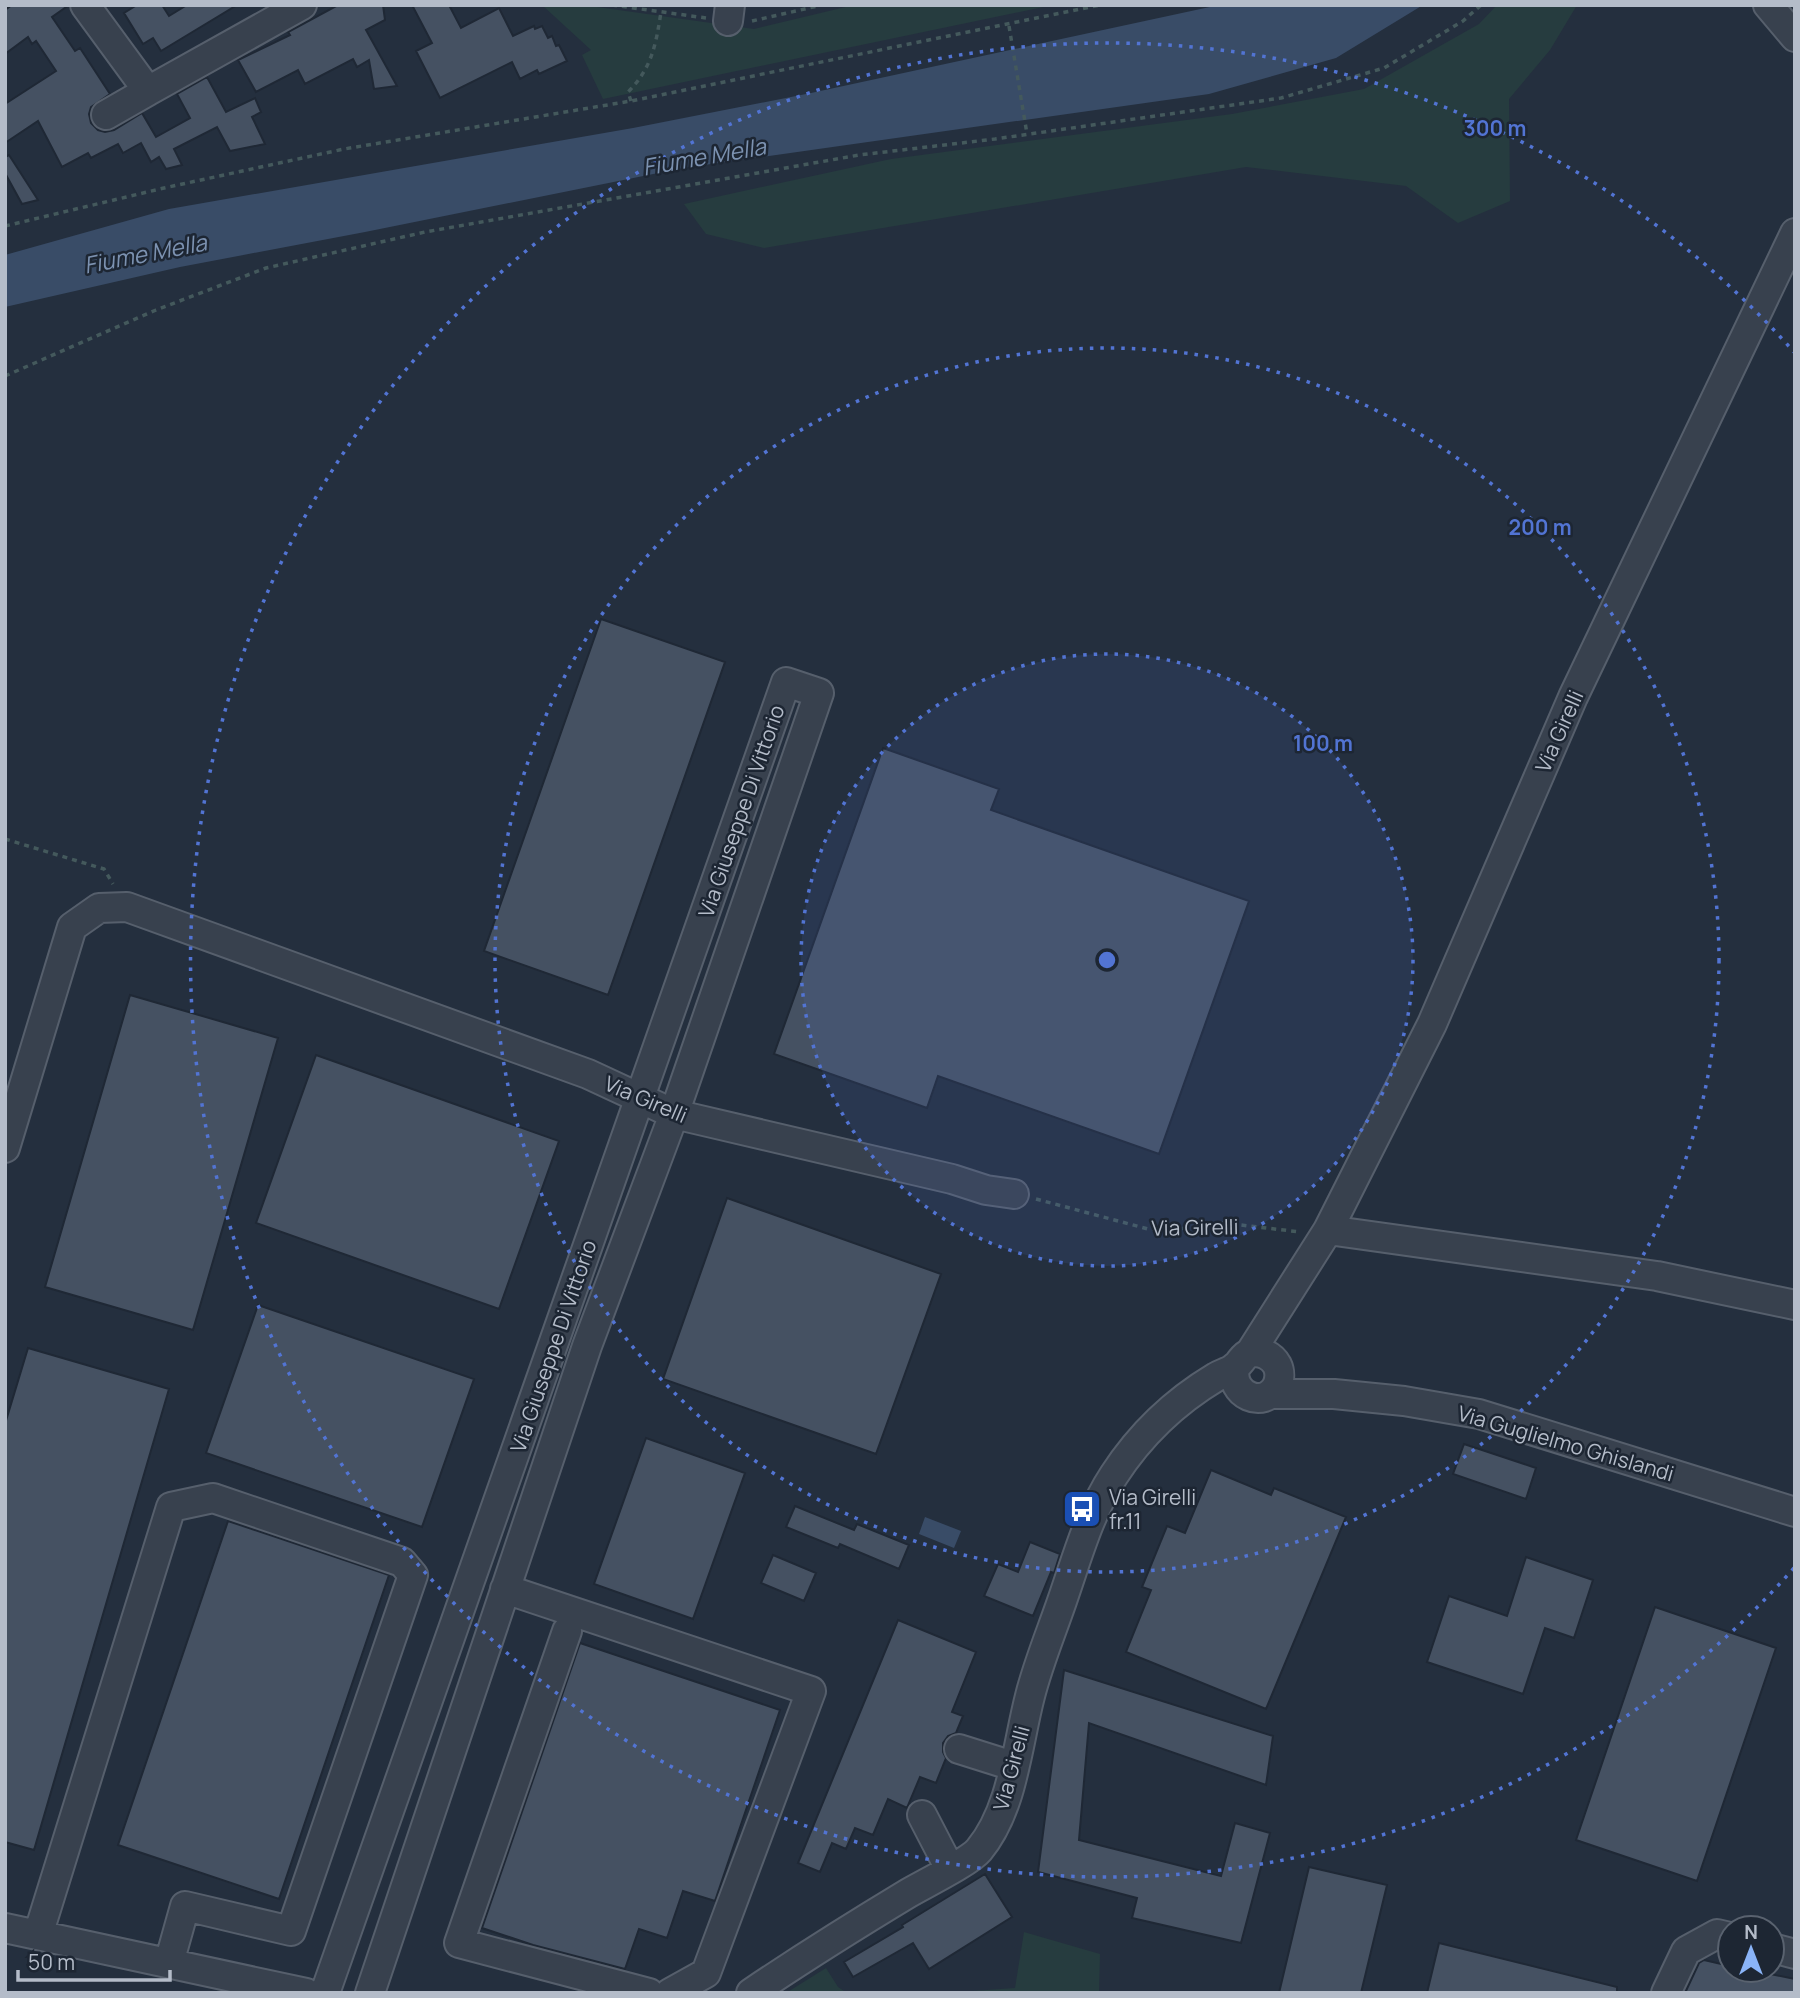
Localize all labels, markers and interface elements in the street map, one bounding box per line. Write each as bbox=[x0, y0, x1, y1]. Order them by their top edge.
text: 300 m bbox=[1464, 114, 1526, 142]
water label: Fiume Mella bbox=[640, 129, 769, 183]
water label: Fiume Mella bbox=[81, 225, 210, 281]
text: 200 m bbox=[1508, 513, 1572, 541]
street label: Via Girelli bbox=[1529, 686, 1589, 776]
street label: Via Giuseppe Di Vittorio bbox=[691, 701, 791, 921]
text: 100 m bbox=[1293, 729, 1353, 757]
centre of rings bbox=[1095, 948, 1119, 972]
street label: Via Girelli bbox=[600, 1069, 692, 1129]
street label: Via Girelli bbox=[1151, 1212, 1239, 1242]
street label: Via Giuseppe Di Vittorio bbox=[503, 1236, 603, 1456]
street label: Via Guglielmo Ghislandi bbox=[1455, 1399, 1677, 1487]
place label: Via Girelli fr.11 bbox=[1109, 1483, 1196, 1535]
bus stop icon: Via Girelli fr.11 bbox=[1061, 1488, 1103, 1530]
street label: Via Girelli bbox=[986, 1722, 1036, 1814]
north arrow bbox=[1716, 1914, 1786, 1984]
text: N bbox=[1744, 1919, 1758, 1945]
scale bar bbox=[18, 1938, 170, 1982]
text: 50 m bbox=[28, 1948, 75, 1976]

